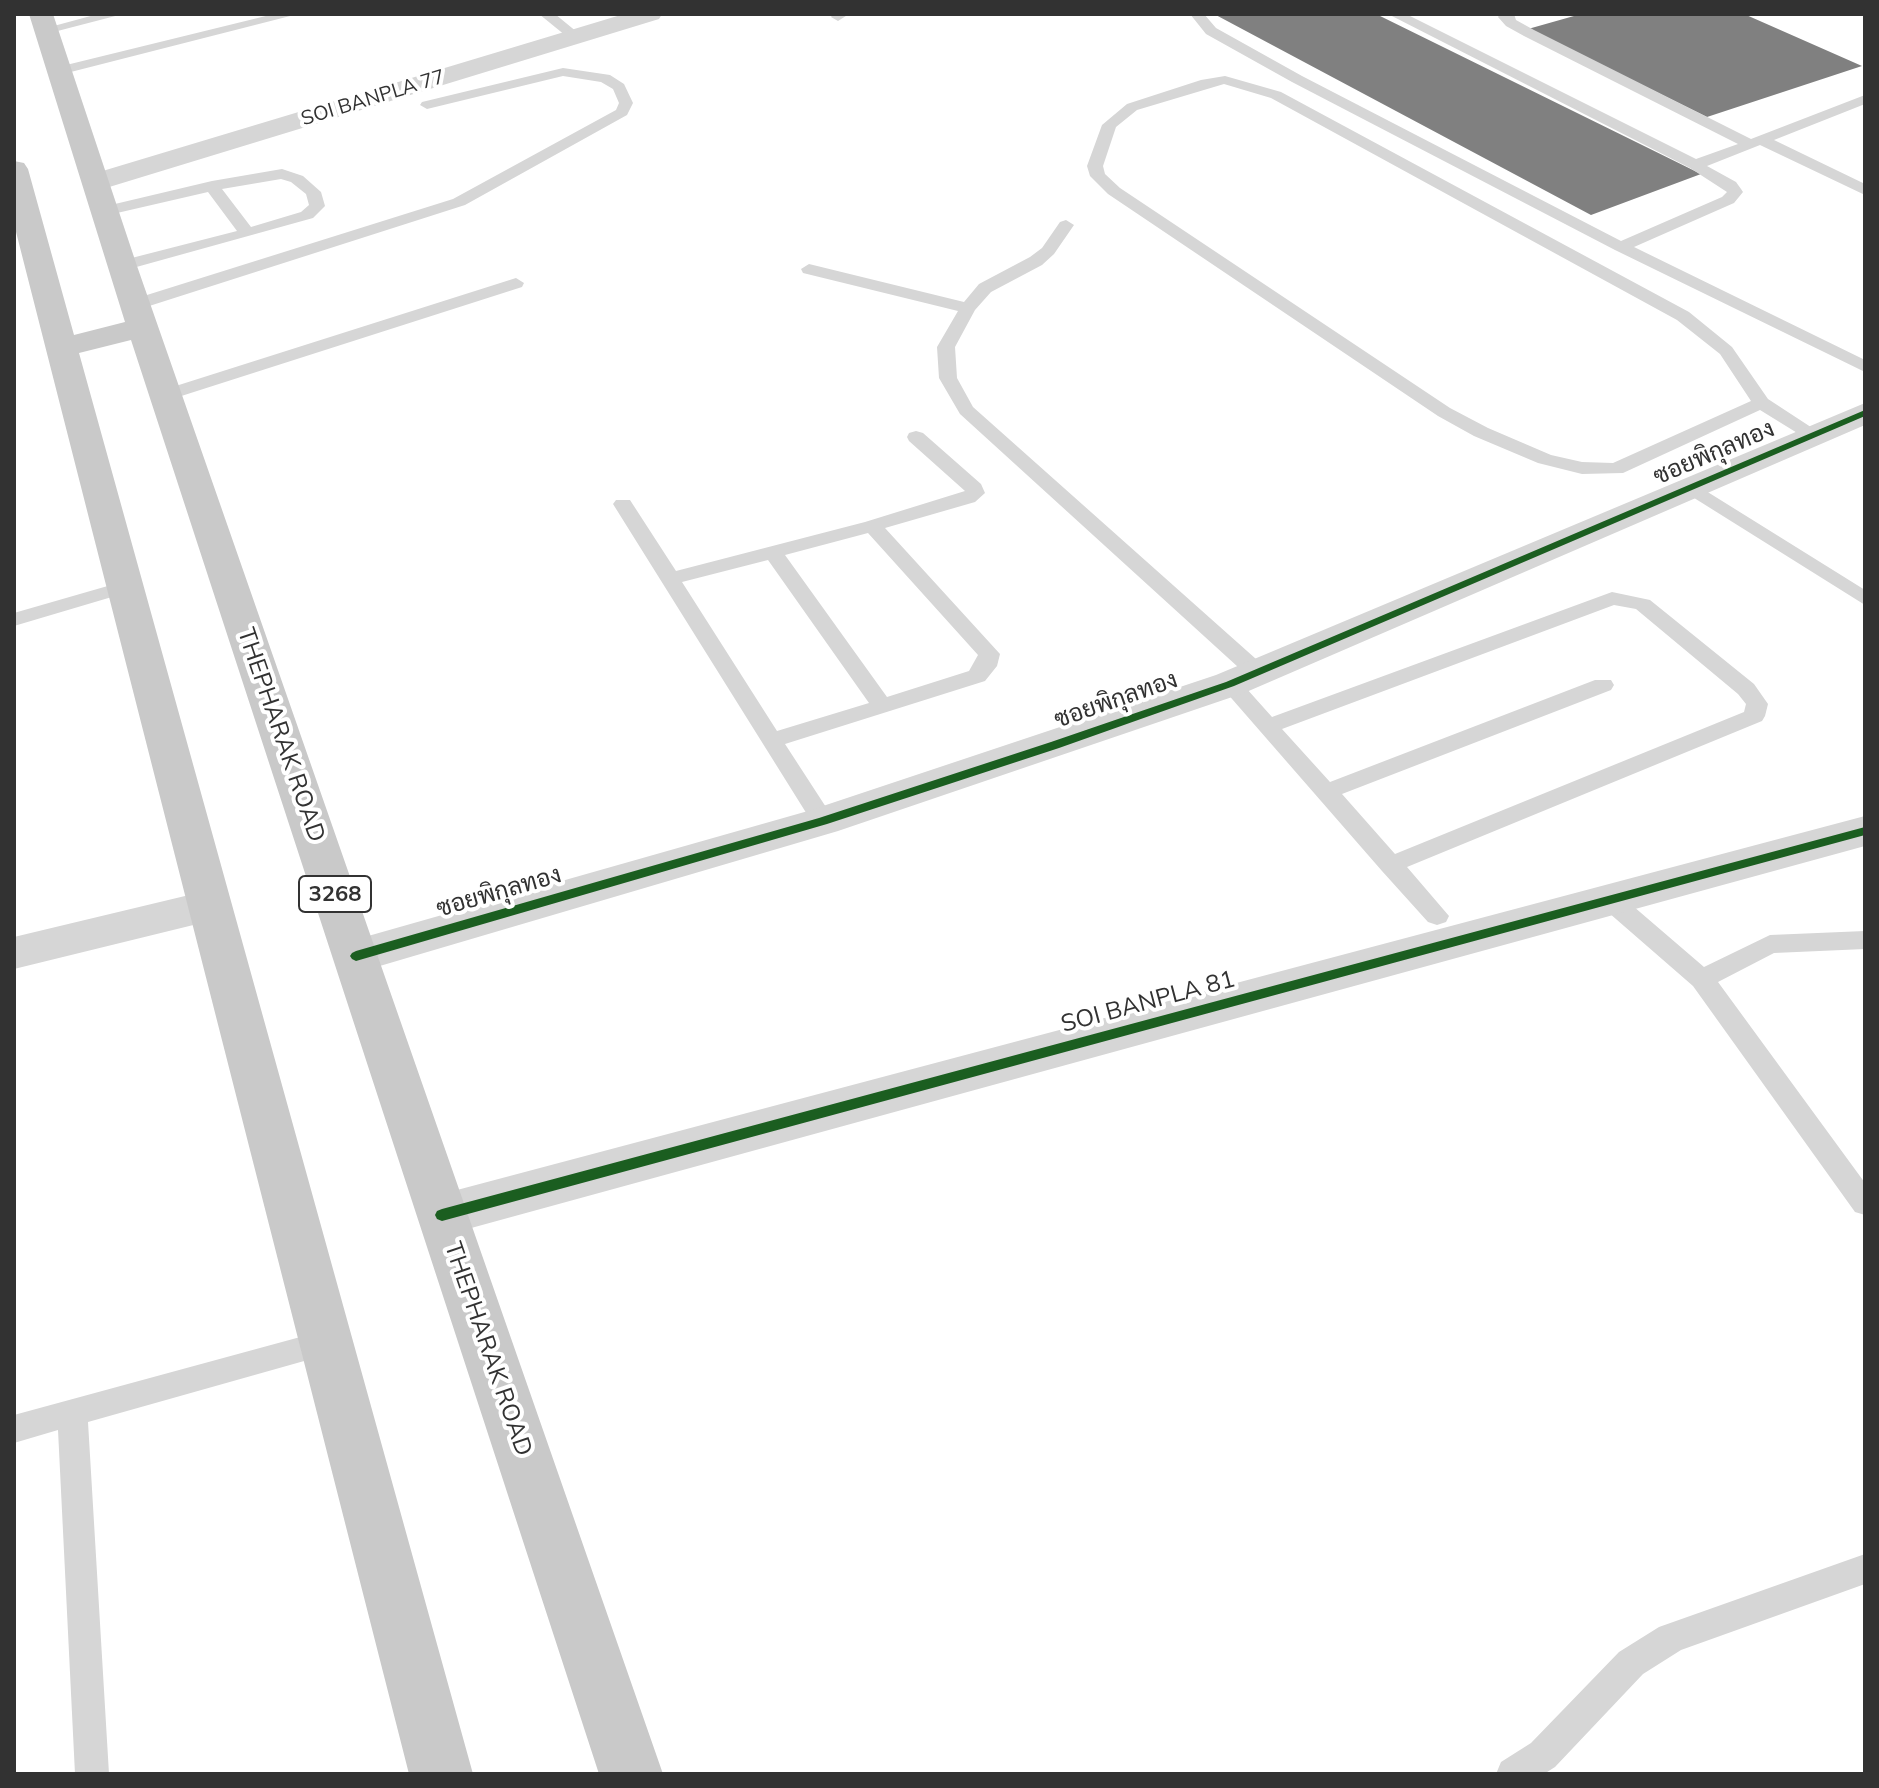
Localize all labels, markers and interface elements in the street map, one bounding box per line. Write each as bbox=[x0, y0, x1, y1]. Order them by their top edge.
street label: SOI BANPLA 77 bbox=[298, 65, 448, 131]
street label: ซอยพิกุลทอง bbox=[1649, 415, 1779, 491]
street label: THEPHARAK ROAD bbox=[231, 624, 331, 846]
street label: ซอยพิกุลทอง bbox=[1051, 665, 1181, 735]
street label: ซอยพิกุลทอง bbox=[433, 860, 565, 924]
road number: 3268 bbox=[299, 876, 371, 912]
street label: SOI BANPLA 81 bbox=[1058, 965, 1238, 1039]
street label: THEPHARAK ROAD bbox=[438, 1238, 538, 1460]

